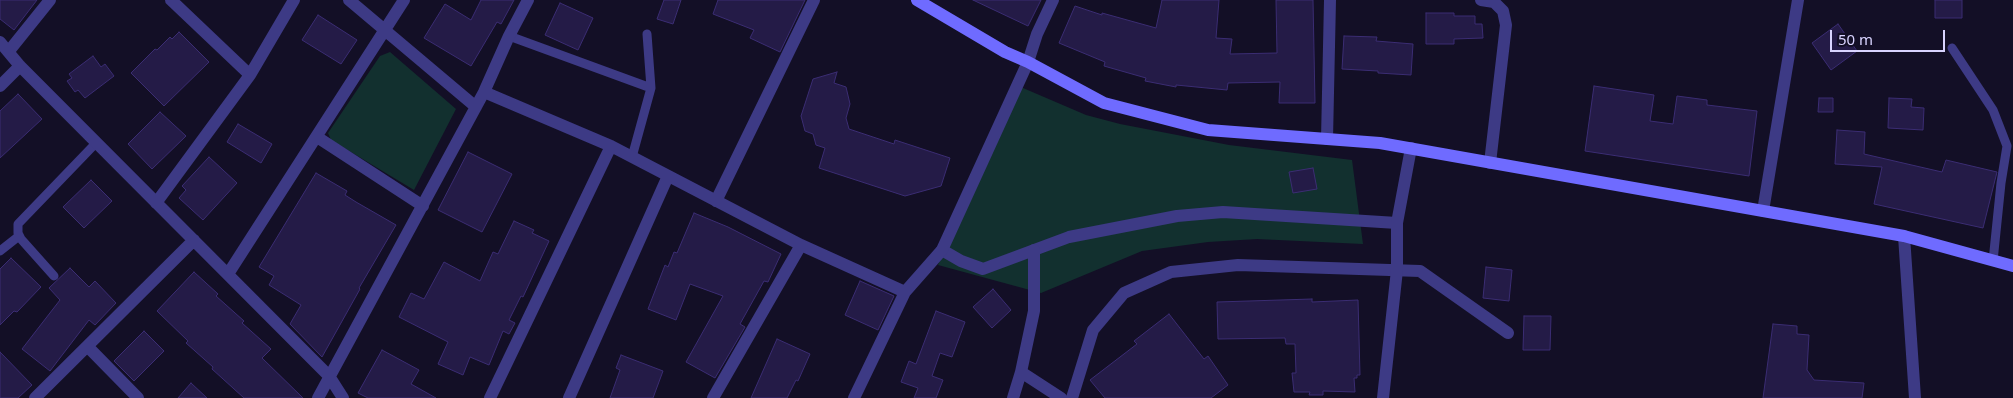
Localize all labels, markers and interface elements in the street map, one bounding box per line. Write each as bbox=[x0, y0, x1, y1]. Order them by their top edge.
scale bar bbox=[1833, 20, 1948, 52]
text: 50 m bbox=[1838, 29, 1873, 49]

